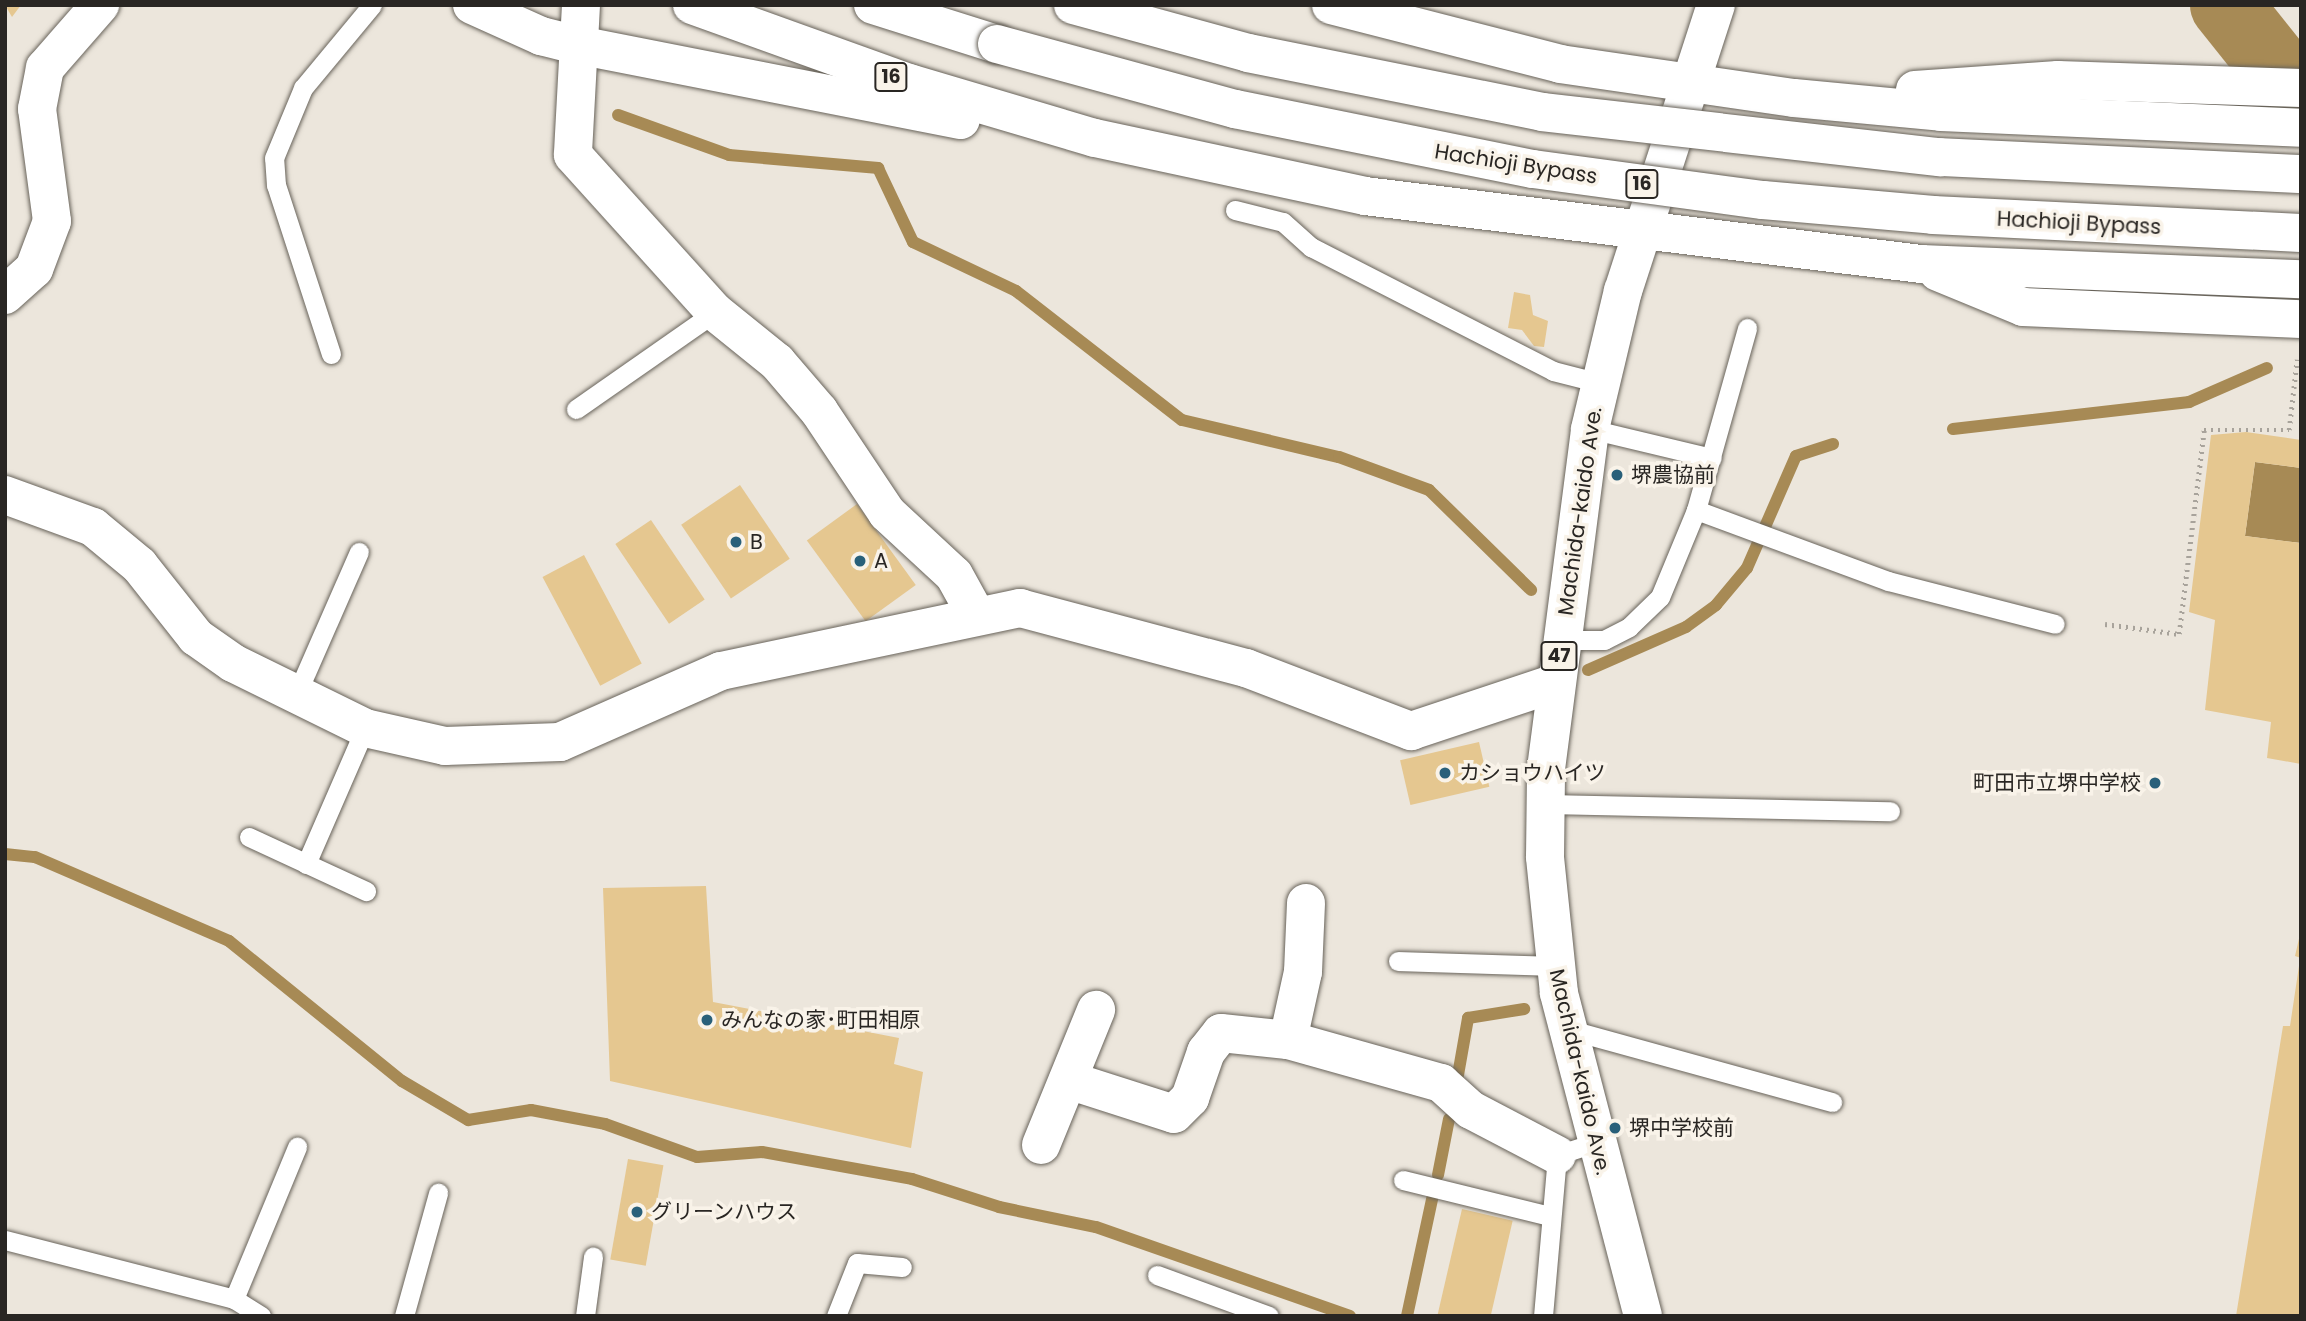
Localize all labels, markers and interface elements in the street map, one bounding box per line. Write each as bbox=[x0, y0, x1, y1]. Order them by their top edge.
road number: 16 bbox=[874, 61, 908, 92]
street label: Hachioji Bypass bbox=[1433, 139, 1599, 189]
road number: 16 bbox=[1624, 168, 1660, 200]
street label: Hachioji Bypass bbox=[1996, 206, 2162, 240]
street label: Machida-kaido Ave. bbox=[1553, 405, 1607, 617]
place label: 堺農協前 bbox=[1631, 462, 1715, 488]
marker: 堺農協前 bbox=[1609, 467, 1625, 483]
place label: B bbox=[750, 529, 763, 555]
marker: B bbox=[728, 534, 744, 550]
place label: A bbox=[874, 548, 888, 574]
marker: A bbox=[852, 553, 868, 569]
road number: 47 bbox=[1540, 640, 1578, 671]
place label: カショウハイツ bbox=[1459, 760, 1606, 786]
marker: カショウハイツ bbox=[1437, 765, 1453, 781]
place label: 町田市立堺中学校 bbox=[1973, 770, 2141, 796]
marker: 町田市立堺中学校 bbox=[2147, 775, 2163, 791]
street label: Machida-kaido Ave. bbox=[1544, 967, 1616, 1177]
place label: みんなの家･町田相原 bbox=[721, 1007, 920, 1033]
marker: みんなの家･町田相原 bbox=[699, 1012, 715, 1028]
place label: 堺中学校前 bbox=[1629, 1115, 1734, 1141]
marker: 堺中学校前 bbox=[1607, 1120, 1623, 1136]
place label: グリーンハウス bbox=[651, 1199, 798, 1225]
marker: グリーンハウス bbox=[629, 1204, 645, 1220]

